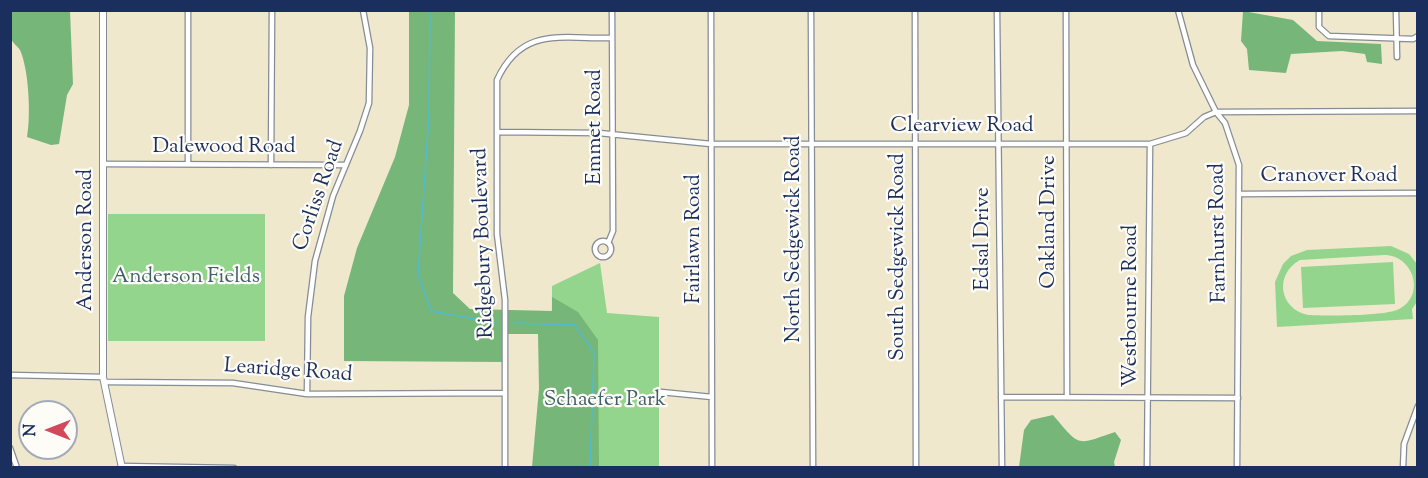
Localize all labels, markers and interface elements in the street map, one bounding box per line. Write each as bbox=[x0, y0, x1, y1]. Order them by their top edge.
street label: Emmet Road bbox=[583, 69, 609, 185]
street label: Clearview Road bbox=[890, 114, 1034, 140]
street label: Dalewood Road bbox=[152, 135, 296, 161]
street label: North Sedgewick Road bbox=[782, 135, 808, 343]
street label: Corliss Road bbox=[289, 137, 351, 255]
street label: Ridgebury Boulevard bbox=[469, 147, 501, 339]
street label: South Sedgewick Road bbox=[886, 153, 912, 361]
street label: Oakland Drive bbox=[1037, 155, 1063, 289]
street label: Farnhurst Road bbox=[1206, 163, 1234, 303]
street label: Cranover Road bbox=[1261, 164, 1397, 190]
street label: Anderson Road bbox=[74, 169, 100, 311]
street label: Fairlawn Road bbox=[682, 174, 708, 304]
street label: Edsal Drive bbox=[971, 187, 997, 291]
street label: Westbourne Road bbox=[1119, 225, 1145, 387]
park label: Anderson Fields bbox=[112, 265, 260, 291]
street label: Learidge Road bbox=[223, 355, 353, 389]
park label: Schaefer Park bbox=[544, 388, 666, 414]
north arrow bbox=[18, 400, 78, 460]
text: N bbox=[20, 424, 43, 436]

